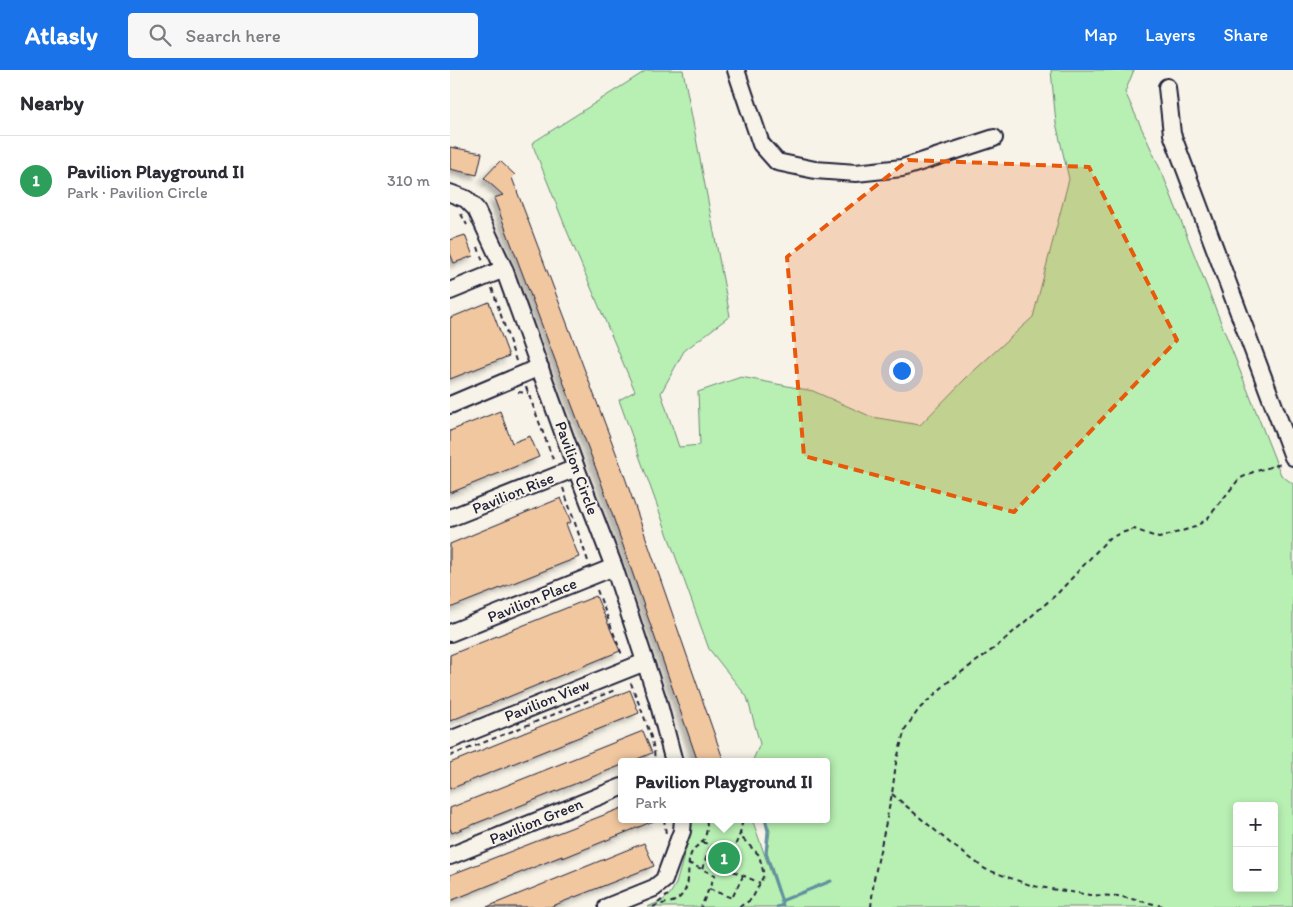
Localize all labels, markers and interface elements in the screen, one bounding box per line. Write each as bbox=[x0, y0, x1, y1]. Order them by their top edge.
search box bbox=[128, 13, 478, 58]
text: Atlasly bbox=[25, 21, 98, 50]
icon: search bbox=[146, 21, 174, 49]
text: Search here bbox=[186, 24, 281, 47]
text: Map bbox=[1084, 24, 1117, 46]
text: Layers bbox=[1145, 24, 1195, 46]
text: Share bbox=[1223, 24, 1268, 46]
text: Nearby bbox=[20, 90, 84, 115]
text: Pavilion Playground II bbox=[67, 160, 244, 183]
text: 1 bbox=[32, 171, 40, 190]
text: 310 m bbox=[387, 171, 430, 190]
text: Park · Pavilion Circle bbox=[67, 183, 208, 202]
your location bbox=[889, 358, 915, 384]
street label: Pavilion Circle bbox=[551, 419, 603, 518]
street label: Pavilion Rise bbox=[469, 468, 557, 518]
street label: Pavilion Place bbox=[485, 573, 580, 626]
street label: Pavilion View bbox=[502, 674, 592, 726]
popup bbox=[618, 758, 830, 823]
text: Pavilion Playground II bbox=[635, 770, 813, 793]
street label: Pavilion Green bbox=[487, 793, 586, 848]
text: Park bbox=[635, 793, 667, 812]
map controls bbox=[1233, 802, 1278, 892]
button: + bbox=[1233, 802, 1278, 847]
pin: 1 bbox=[708, 839, 740, 877]
button: − bbox=[1233, 847, 1278, 892]

